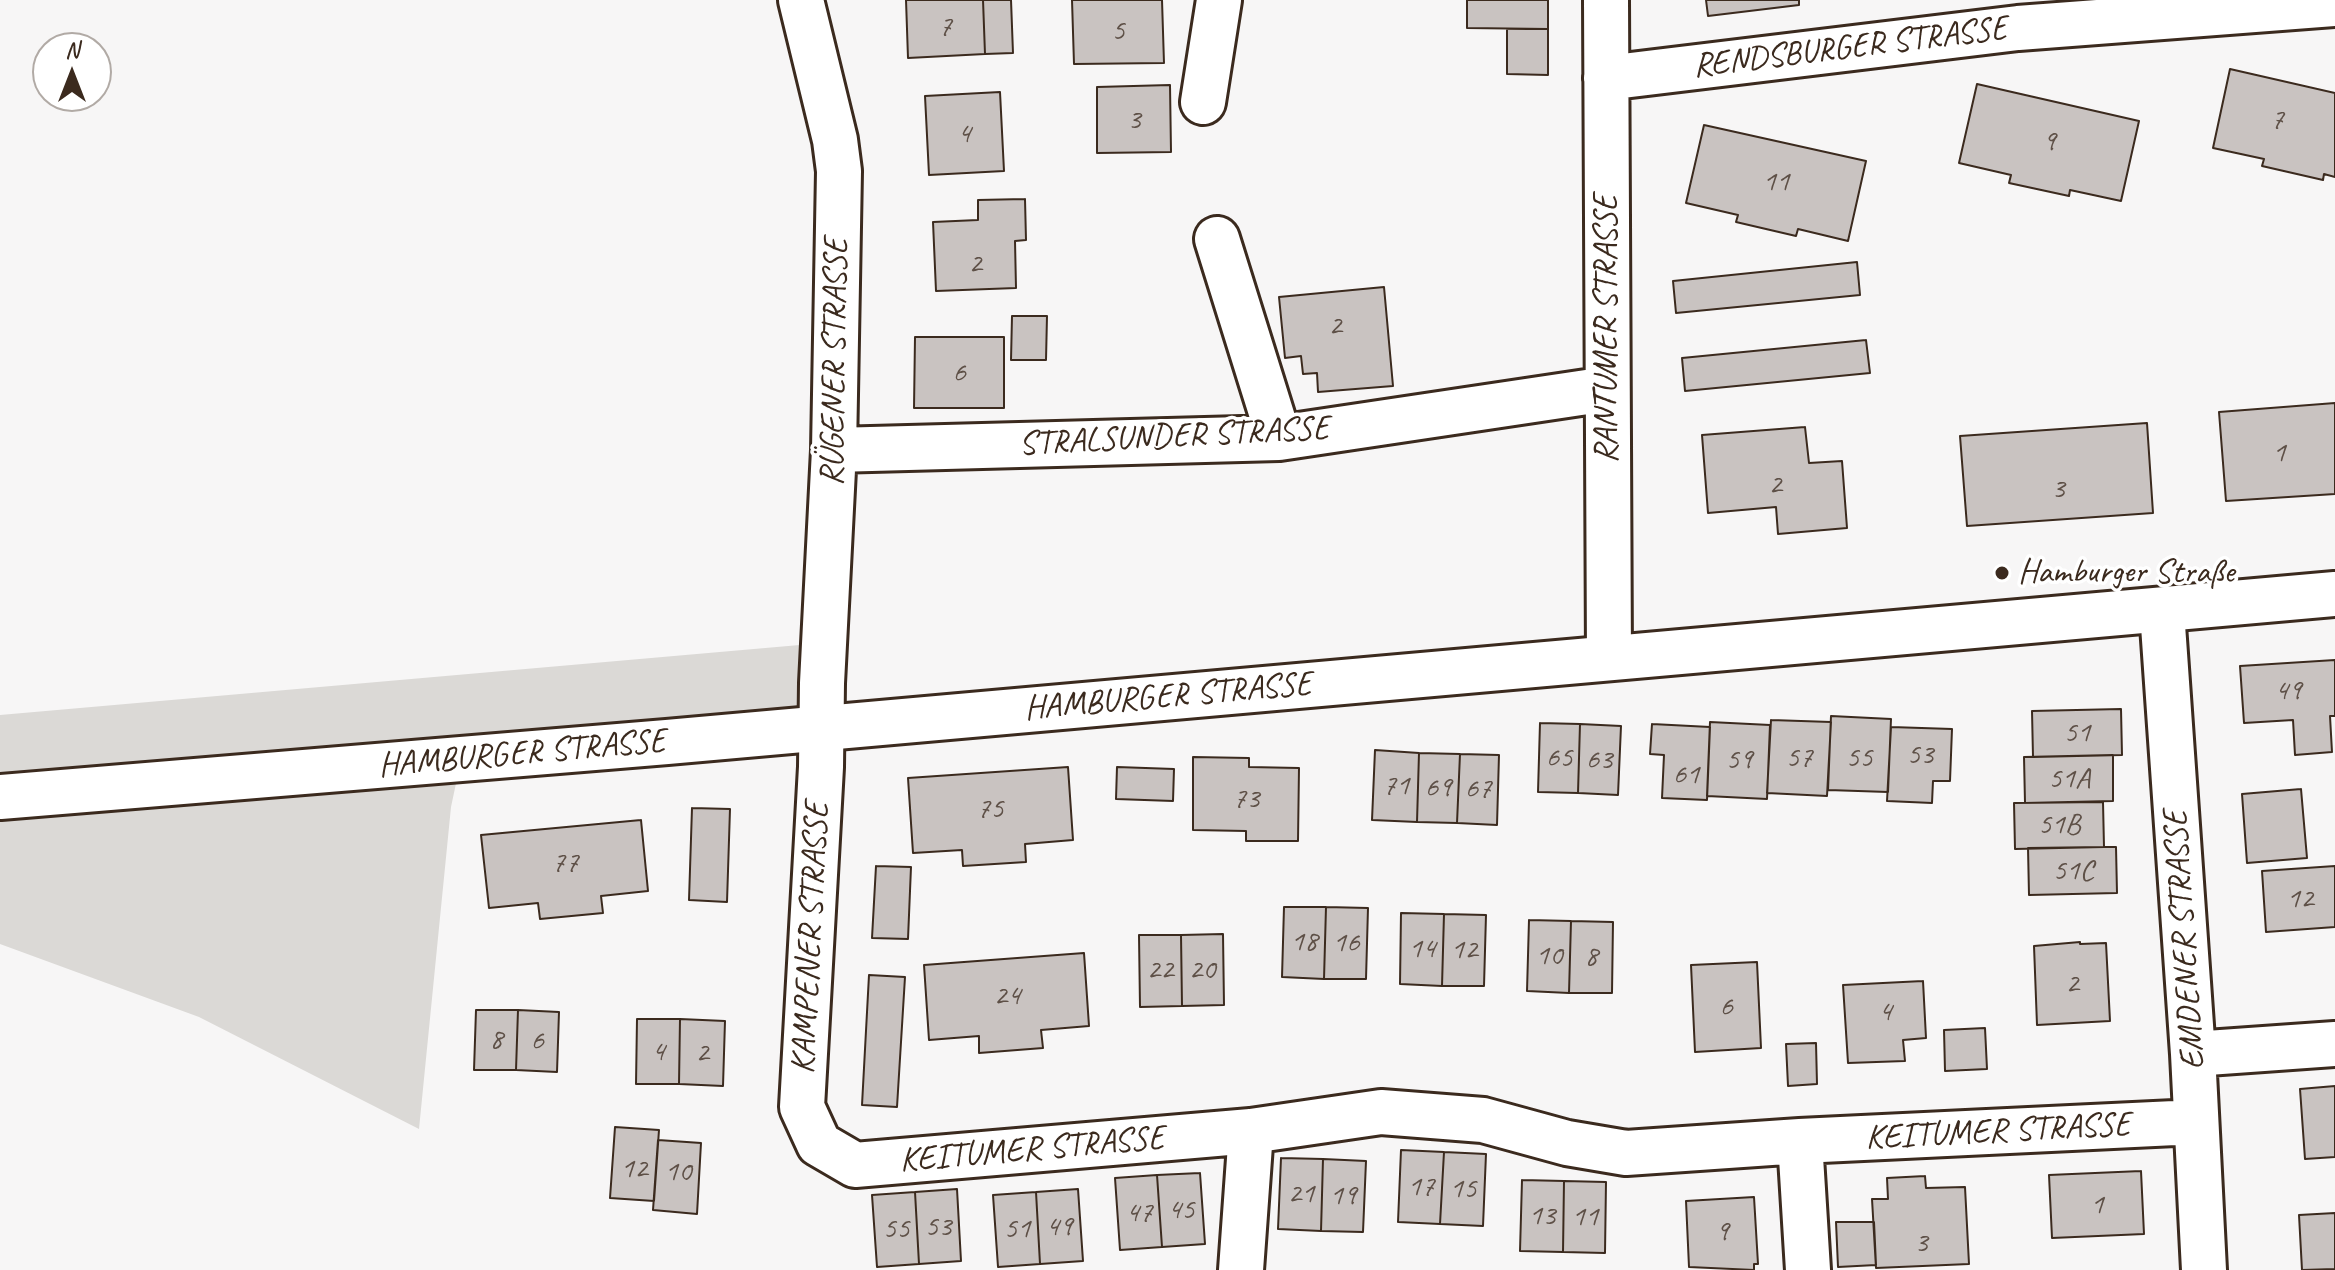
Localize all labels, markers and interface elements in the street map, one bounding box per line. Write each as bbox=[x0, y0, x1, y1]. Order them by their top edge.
street label: RENDSBURGER STRASSE bbox=[1691, 8, 2009, 88]
house number: 7 bbox=[938, 9, 952, 45]
house number: 5 bbox=[1111, 13, 1125, 49]
north arrow bbox=[32, 32, 112, 112]
text: N bbox=[65, 36, 79, 64]
house number: 3 bbox=[1127, 102, 1141, 138]
house number: 7 bbox=[2270, 102, 2284, 138]
house number: 4 bbox=[957, 116, 971, 152]
house number: 9 bbox=[2042, 124, 2056, 160]
house number: 11 bbox=[1763, 164, 1789, 200]
street label: RANTUMER STRASSE bbox=[1587, 195, 1627, 463]
street label: RÜGENER STRASSE bbox=[812, 238, 858, 486]
house number: 2 bbox=[968, 246, 982, 282]
house number: 2 bbox=[1328, 308, 1342, 344]
house number: 6 bbox=[952, 355, 966, 391]
street label: STRALSUNDER STRASSE bbox=[1018, 408, 1330, 466]
house number: 1 bbox=[2272, 435, 2286, 471]
house number: 2 bbox=[1768, 467, 1782, 503]
house number: 3 bbox=[2051, 471, 2065, 507]
place label: Hamburger Straße bbox=[2018, 553, 2234, 593]
marker: Hamburger Straße bbox=[1993, 564, 2011, 582]
street label: HAMBURGER STRASSE bbox=[1023, 664, 1313, 730]
house number: 49 bbox=[2275, 673, 2301, 709]
house number: 51 bbox=[2064, 715, 2090, 751]
street label: HAMBURGER STRASSE bbox=[377, 721, 667, 787]
house number: 53 bbox=[1907, 737, 1933, 773]
house number: 65 bbox=[1546, 740, 1572, 776]
house number: 57 bbox=[1786, 740, 1812, 776]
house number: 55 bbox=[1846, 740, 1872, 776]
house number: 63 bbox=[1586, 742, 1612, 778]
house number: 59 bbox=[1726, 742, 1752, 778]
house number: 61 bbox=[1673, 757, 1699, 793]
house number: 51A bbox=[2048, 761, 2090, 797]
house number: 71 bbox=[1383, 768, 1409, 804]
house number: 69 bbox=[1425, 770, 1451, 806]
house number: 67 bbox=[1465, 771, 1491, 807]
house number: 73 bbox=[1233, 781, 1259, 817]
house number: 75 bbox=[977, 791, 1003, 827]
street label: KAMPENER STRASSE bbox=[784, 801, 838, 1075]
house number: 51B bbox=[2038, 807, 2080, 843]
street label: EMDENER STRASSE bbox=[2156, 809, 2214, 1071]
house number: 77 bbox=[552, 845, 578, 881]
house number: 51C bbox=[2052, 853, 2094, 889]
house number: 12 bbox=[2287, 881, 2313, 917]
house number: 18 bbox=[1291, 924, 1317, 960]
house number: 16 bbox=[1333, 925, 1359, 961]
house number: 14 bbox=[1409, 931, 1435, 967]
house number: 12 bbox=[1451, 932, 1477, 968]
house number: 10 bbox=[1536, 938, 1562, 974]
house number: 8 bbox=[1584, 939, 1598, 975]
house number: 22 bbox=[1147, 952, 1173, 988]
house number: 20 bbox=[1189, 952, 1215, 988]
house number: 2 bbox=[2065, 966, 2079, 1002]
house number: 24 bbox=[994, 978, 1020, 1014]
house number: 6 bbox=[1719, 989, 1733, 1025]
house number: 4 bbox=[1878, 994, 1892, 1030]
house number: 8 bbox=[489, 1022, 503, 1058]
house number: 6 bbox=[530, 1023, 544, 1059]
house number: 4 bbox=[651, 1034, 665, 1070]
house number: 2 bbox=[695, 1035, 709, 1071]
street label: KEITUMER STRASSE bbox=[1864, 1105, 2132, 1159]
street label: KEITUMER STRASSE bbox=[898, 1118, 1166, 1182]
house number: 12 bbox=[621, 1151, 647, 1187]
house number: 10 bbox=[665, 1154, 691, 1190]
house number: 17 bbox=[1408, 1169, 1434, 1205]
house number: 15 bbox=[1450, 1171, 1476, 1207]
house number: 21 bbox=[1288, 1176, 1314, 1212]
house number: 19 bbox=[1330, 1178, 1356, 1214]
house number: 1 bbox=[2090, 1187, 2104, 1223]
house number: 45 bbox=[1168, 1192, 1194, 1228]
house number: 47 bbox=[1126, 1195, 1152, 1231]
house number: 13 bbox=[1529, 1198, 1555, 1234]
house number: 11 bbox=[1572, 1199, 1598, 1235]
house number: 53 bbox=[925, 1209, 951, 1245]
house number: 49 bbox=[1046, 1209, 1072, 1245]
house number: 55 bbox=[883, 1211, 909, 1247]
house number: 51 bbox=[1004, 1211, 1030, 1247]
house number: 9 bbox=[1715, 1214, 1729, 1250]
house number: 3 bbox=[1914, 1225, 1928, 1261]

